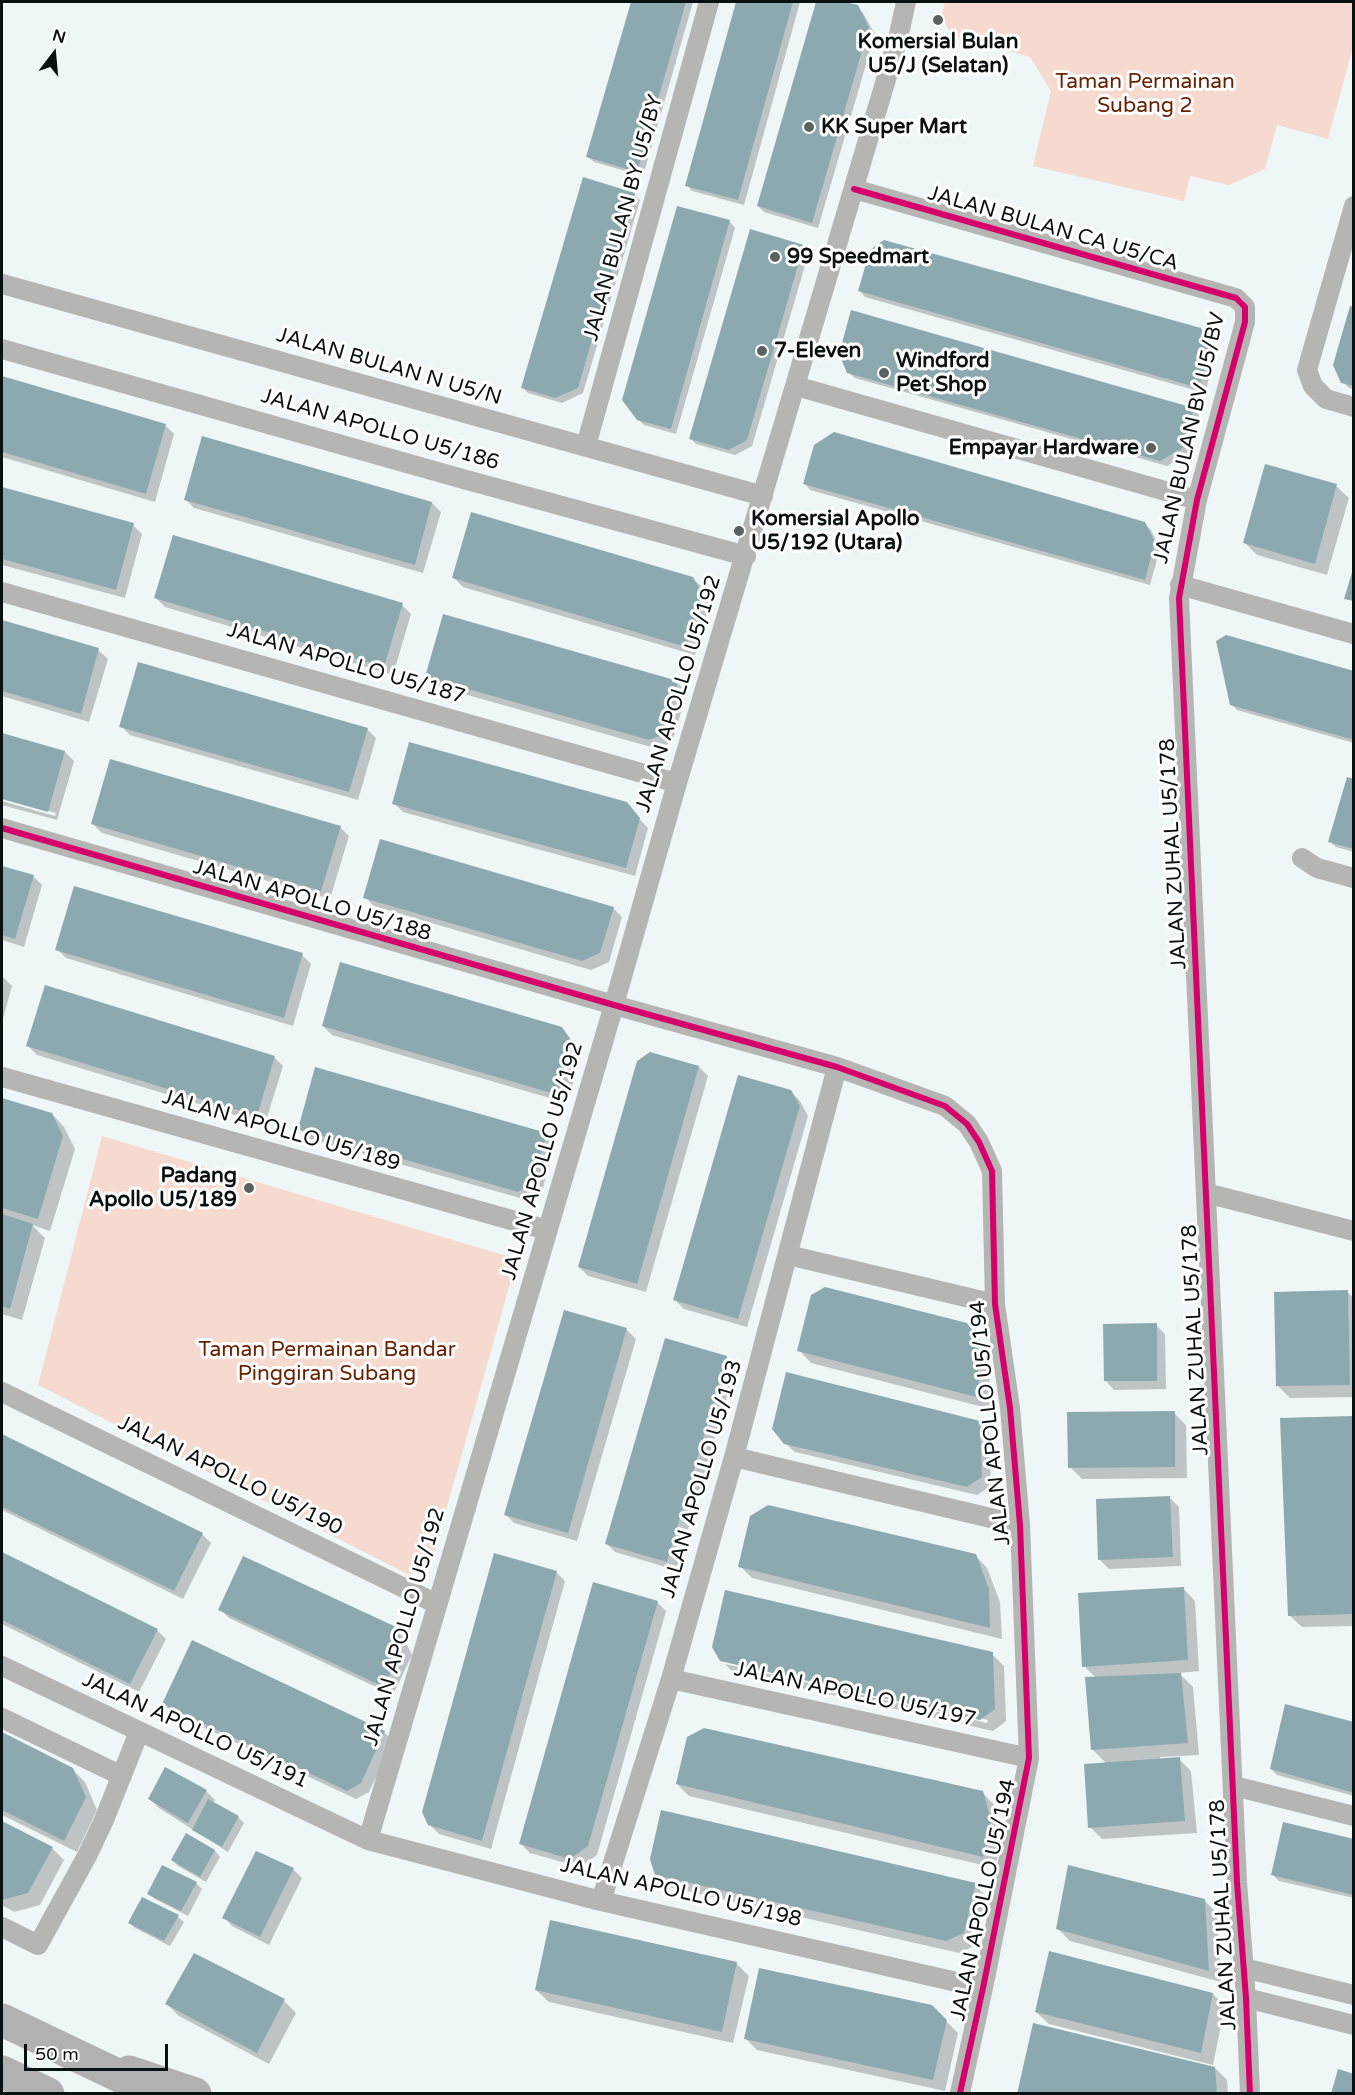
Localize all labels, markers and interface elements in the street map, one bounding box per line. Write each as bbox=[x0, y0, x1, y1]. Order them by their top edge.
marker: Komersial Bulan U5/J (Selatan) bbox=[931, 13, 945, 27]
north arrow bbox=[24, 24, 84, 84]
text: N bbox=[50, 25, 68, 48]
place label: Komersial Bulan U5/J (Selatan) bbox=[858, 29, 1018, 79]
park label: Taman Permainan Subang 2 bbox=[1055, 69, 1235, 119]
street label: JALAN BULAN BY U5/BY bbox=[579, 92, 669, 344]
place label: KK Super Mart bbox=[821, 114, 967, 140]
marker: KK Super Mart bbox=[802, 120, 816, 134]
street label: JALAN BULAN CA U5/CA bbox=[925, 181, 1181, 277]
place label: 99 Speedmart bbox=[787, 244, 929, 270]
marker: 99 Speedmart bbox=[768, 250, 782, 264]
street label: JALAN BULAN BV U5/BV bbox=[1149, 310, 1231, 566]
street label: JALAN BULAN N U5/N bbox=[274, 323, 504, 411]
place label: 7-Eleven bbox=[774, 338, 861, 364]
marker: 7-Eleven bbox=[755, 344, 769, 358]
place label: Windford Pet Shop bbox=[896, 348, 989, 398]
marker: Windford Pet Shop bbox=[877, 366, 891, 380]
street label: JALAN APOLLO U5/186 bbox=[258, 384, 502, 476]
place label: Empayar Hardware bbox=[949, 435, 1139, 461]
marker: Empayar Hardware bbox=[1144, 441, 1158, 455]
place label: Komersial Apollo U5/192 (Utara) bbox=[751, 506, 920, 556]
marker: Komersial Apollo U5/192 (Utara) bbox=[732, 524, 746, 538]
street label: JALAN APOLLO U5/192 bbox=[631, 572, 727, 816]
street label: JALAN APOLLO U5/187 bbox=[224, 618, 468, 710]
street label: JALAN ZUHAL U5/178 bbox=[1155, 738, 1193, 970]
street label: JALAN APOLLO U5/188 bbox=[190, 855, 434, 947]
street label: JALAN APOLLO U5/192 bbox=[497, 1039, 589, 1283]
street label: JALAN APOLLO U5/189 bbox=[159, 1085, 403, 1177]
place label: Padang Apollo U5/189 bbox=[89, 1163, 237, 1213]
marker: Padang Apollo U5/189 bbox=[242, 1181, 256, 1195]
street label: JALAN ZUHAL U5/178 bbox=[1177, 1224, 1215, 1456]
street label: JALAN APOLLO U5/194 bbox=[966, 1299, 1016, 1547]
park label: Taman Permainan Bandar Pinggiran Subang bbox=[198, 1337, 456, 1387]
street label: JALAN APOLLO U5/193 bbox=[656, 1357, 748, 1601]
street label: JALAN APOLLO U5/190 bbox=[114, 1411, 346, 1541]
street label: JALAN APOLLO U5/192 bbox=[359, 1505, 451, 1749]
street label: JALAN APOLLO U5/197 bbox=[732, 1657, 978, 1733]
street label: JALAN APOLLO U5/191 bbox=[78, 1667, 312, 1795]
street label: JALAN APOLLO U5/194 bbox=[946, 1777, 1022, 2023]
street label: JALAN ZUHAL U5/178 bbox=[1205, 1799, 1243, 2031]
street label: JALAN APOLLO U5/198 bbox=[558, 1853, 804, 1933]
scale bar bbox=[27, 2032, 171, 2070]
text: 50 m bbox=[35, 2043, 79, 2065]

